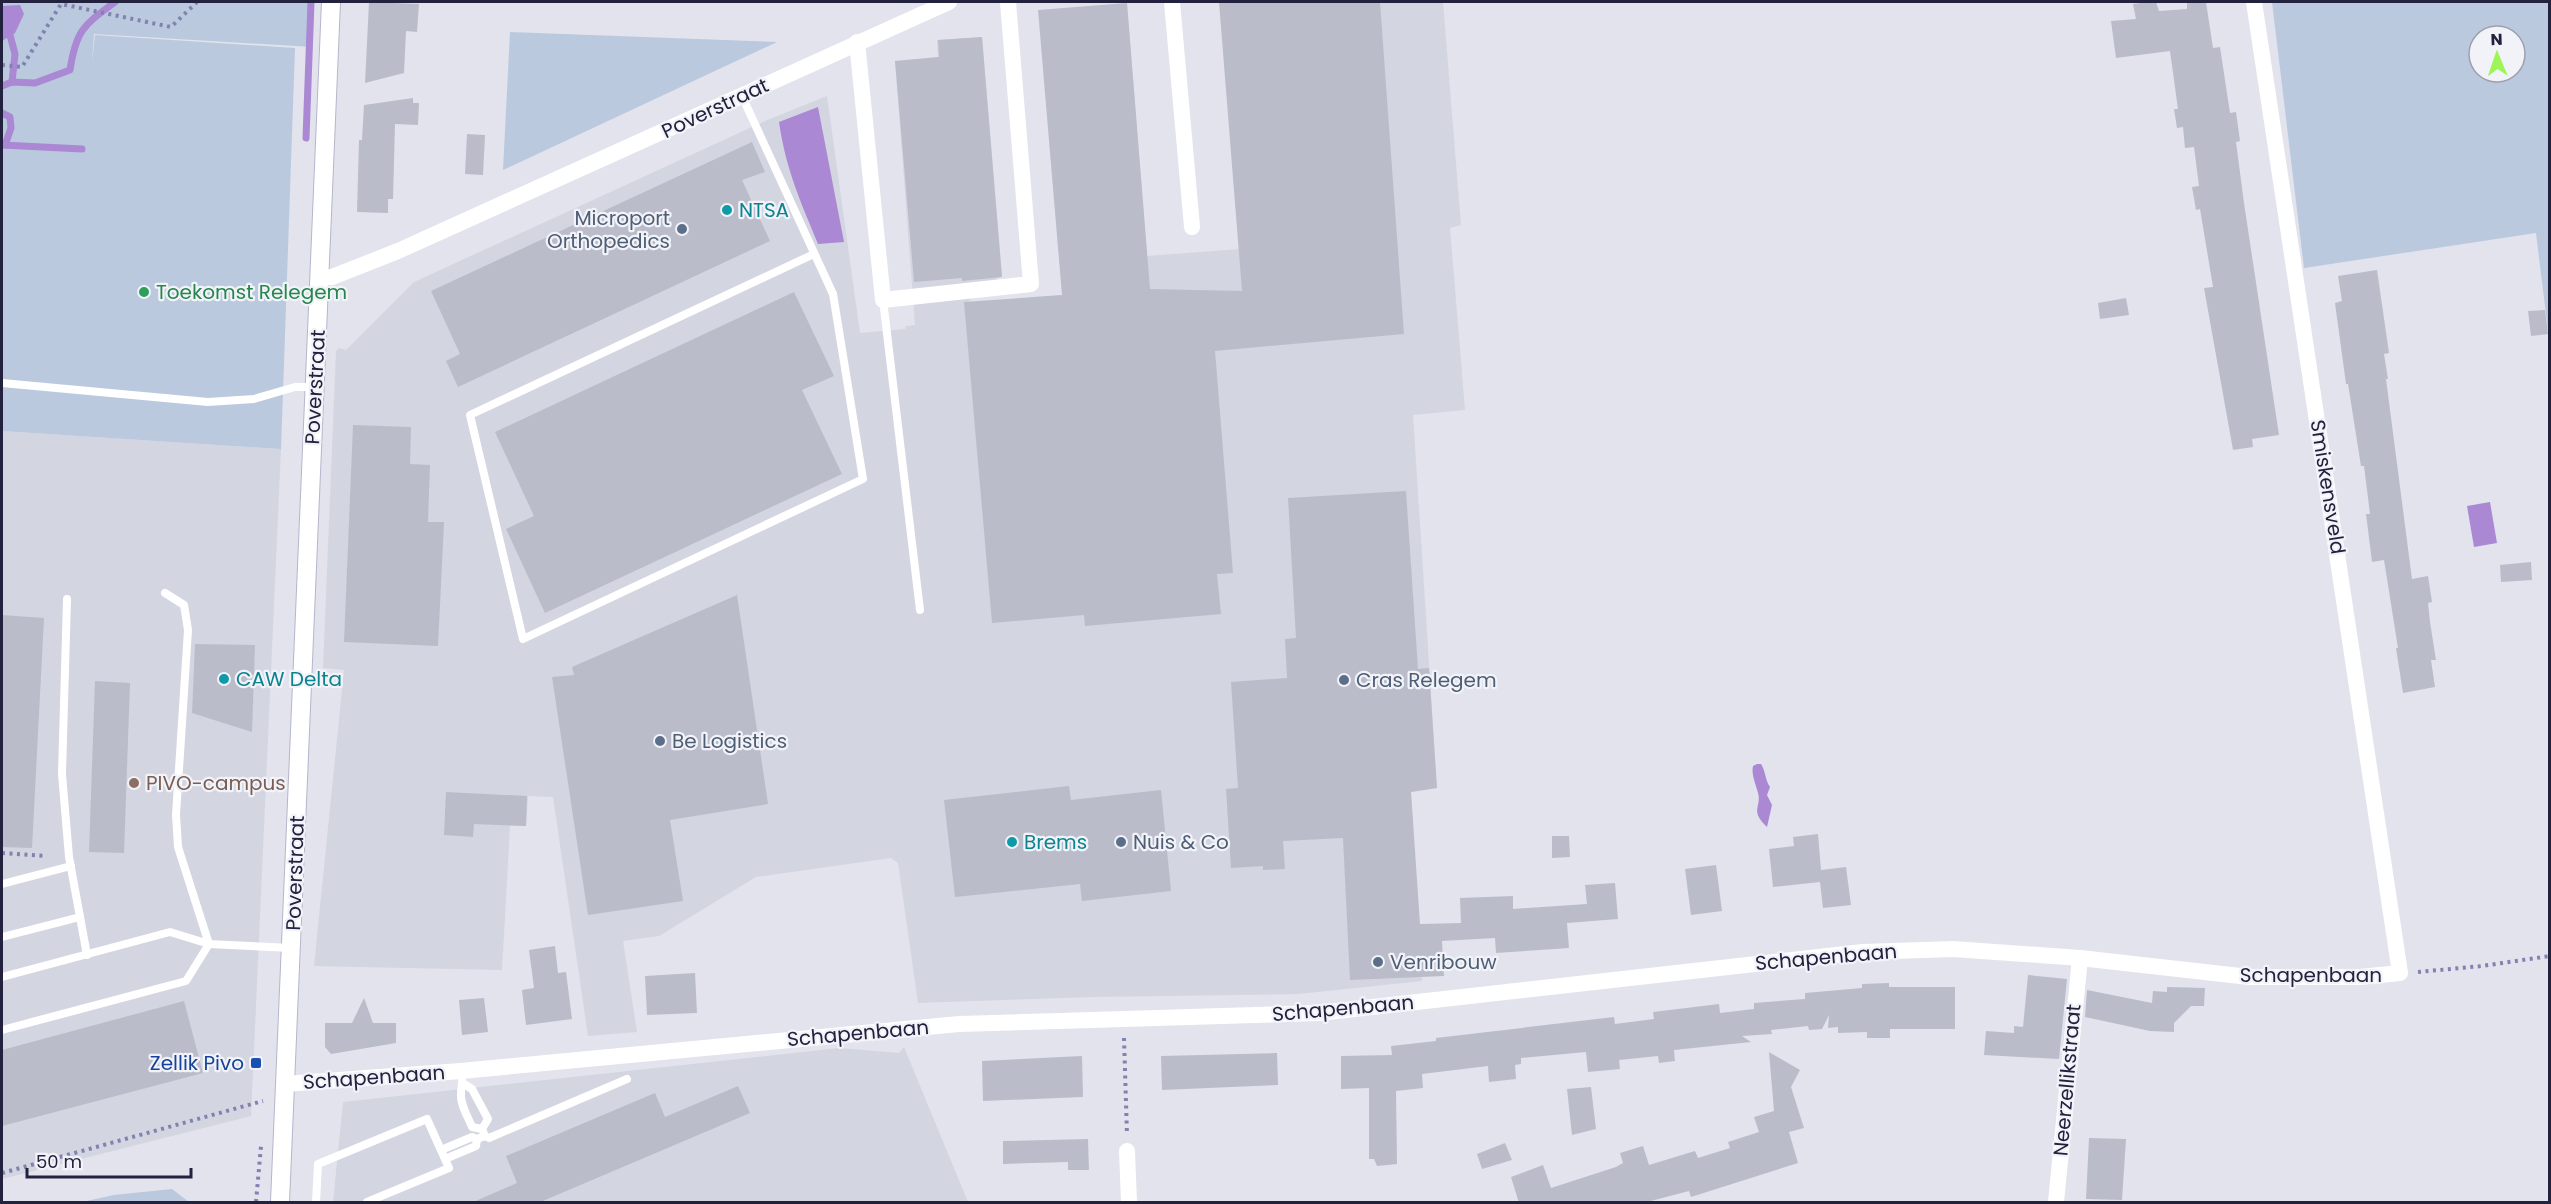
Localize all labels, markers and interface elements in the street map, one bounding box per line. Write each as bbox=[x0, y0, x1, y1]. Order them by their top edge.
north arrow bbox=[2467, 24, 2527, 84]
text: N bbox=[2490, 28, 2503, 51]
street label: Poverstraat bbox=[657, 71, 773, 145]
place label: NTSA bbox=[739, 196, 789, 224]
marker: NTSA bbox=[720, 203, 734, 217]
place label: Microport Orthopedics bbox=[547, 204, 670, 255]
marker: Microport Orthopedics bbox=[675, 222, 689, 236]
place label: Toekomst Relegem bbox=[156, 278, 347, 306]
marker: Toekomst Relegem bbox=[137, 285, 151, 299]
street label: Poverstraat bbox=[298, 329, 332, 445]
street label: Smiskensveld bbox=[2304, 418, 2352, 556]
place label: CAW Delta bbox=[236, 665, 342, 693]
place label: Cras Relegem bbox=[1356, 666, 1497, 694]
marker: CAW Delta bbox=[217, 672, 231, 686]
marker: Cras Relegem bbox=[1337, 673, 1351, 687]
place label: Be Logistics bbox=[672, 727, 787, 755]
marker: Be Logistics bbox=[653, 734, 667, 748]
place label: PIVO-campus bbox=[146, 769, 286, 797]
marker: PIVO-campus bbox=[127, 776, 141, 790]
street label: Poverstraat bbox=[279, 815, 311, 931]
place label: Brems bbox=[1024, 828, 1087, 856]
place label: Nuis & Co bbox=[1133, 828, 1229, 856]
marker: Brems bbox=[1005, 835, 1019, 849]
marker: Nuis & Co bbox=[1114, 835, 1128, 849]
street label: Schapenbaan bbox=[1754, 937, 1898, 977]
place label: Venribouw bbox=[1390, 948, 1497, 976]
marker: Venribouw bbox=[1371, 955, 1385, 969]
street label: Schapenbaan bbox=[2240, 961, 2382, 989]
street label: Schapenbaan bbox=[1271, 988, 1415, 1028]
street label: Neerzellikstraat bbox=[2046, 1003, 2088, 1157]
street label: Schapenbaan bbox=[786, 1013, 930, 1053]
place label: Zellik Pivo bbox=[150, 1049, 244, 1077]
marker: Zellik Pivo bbox=[249, 1056, 263, 1070]
street label: Schapenbaan bbox=[302, 1058, 446, 1096]
scale bar bbox=[27, 1141, 190, 1179]
text: 50 m bbox=[36, 1149, 82, 1174]

